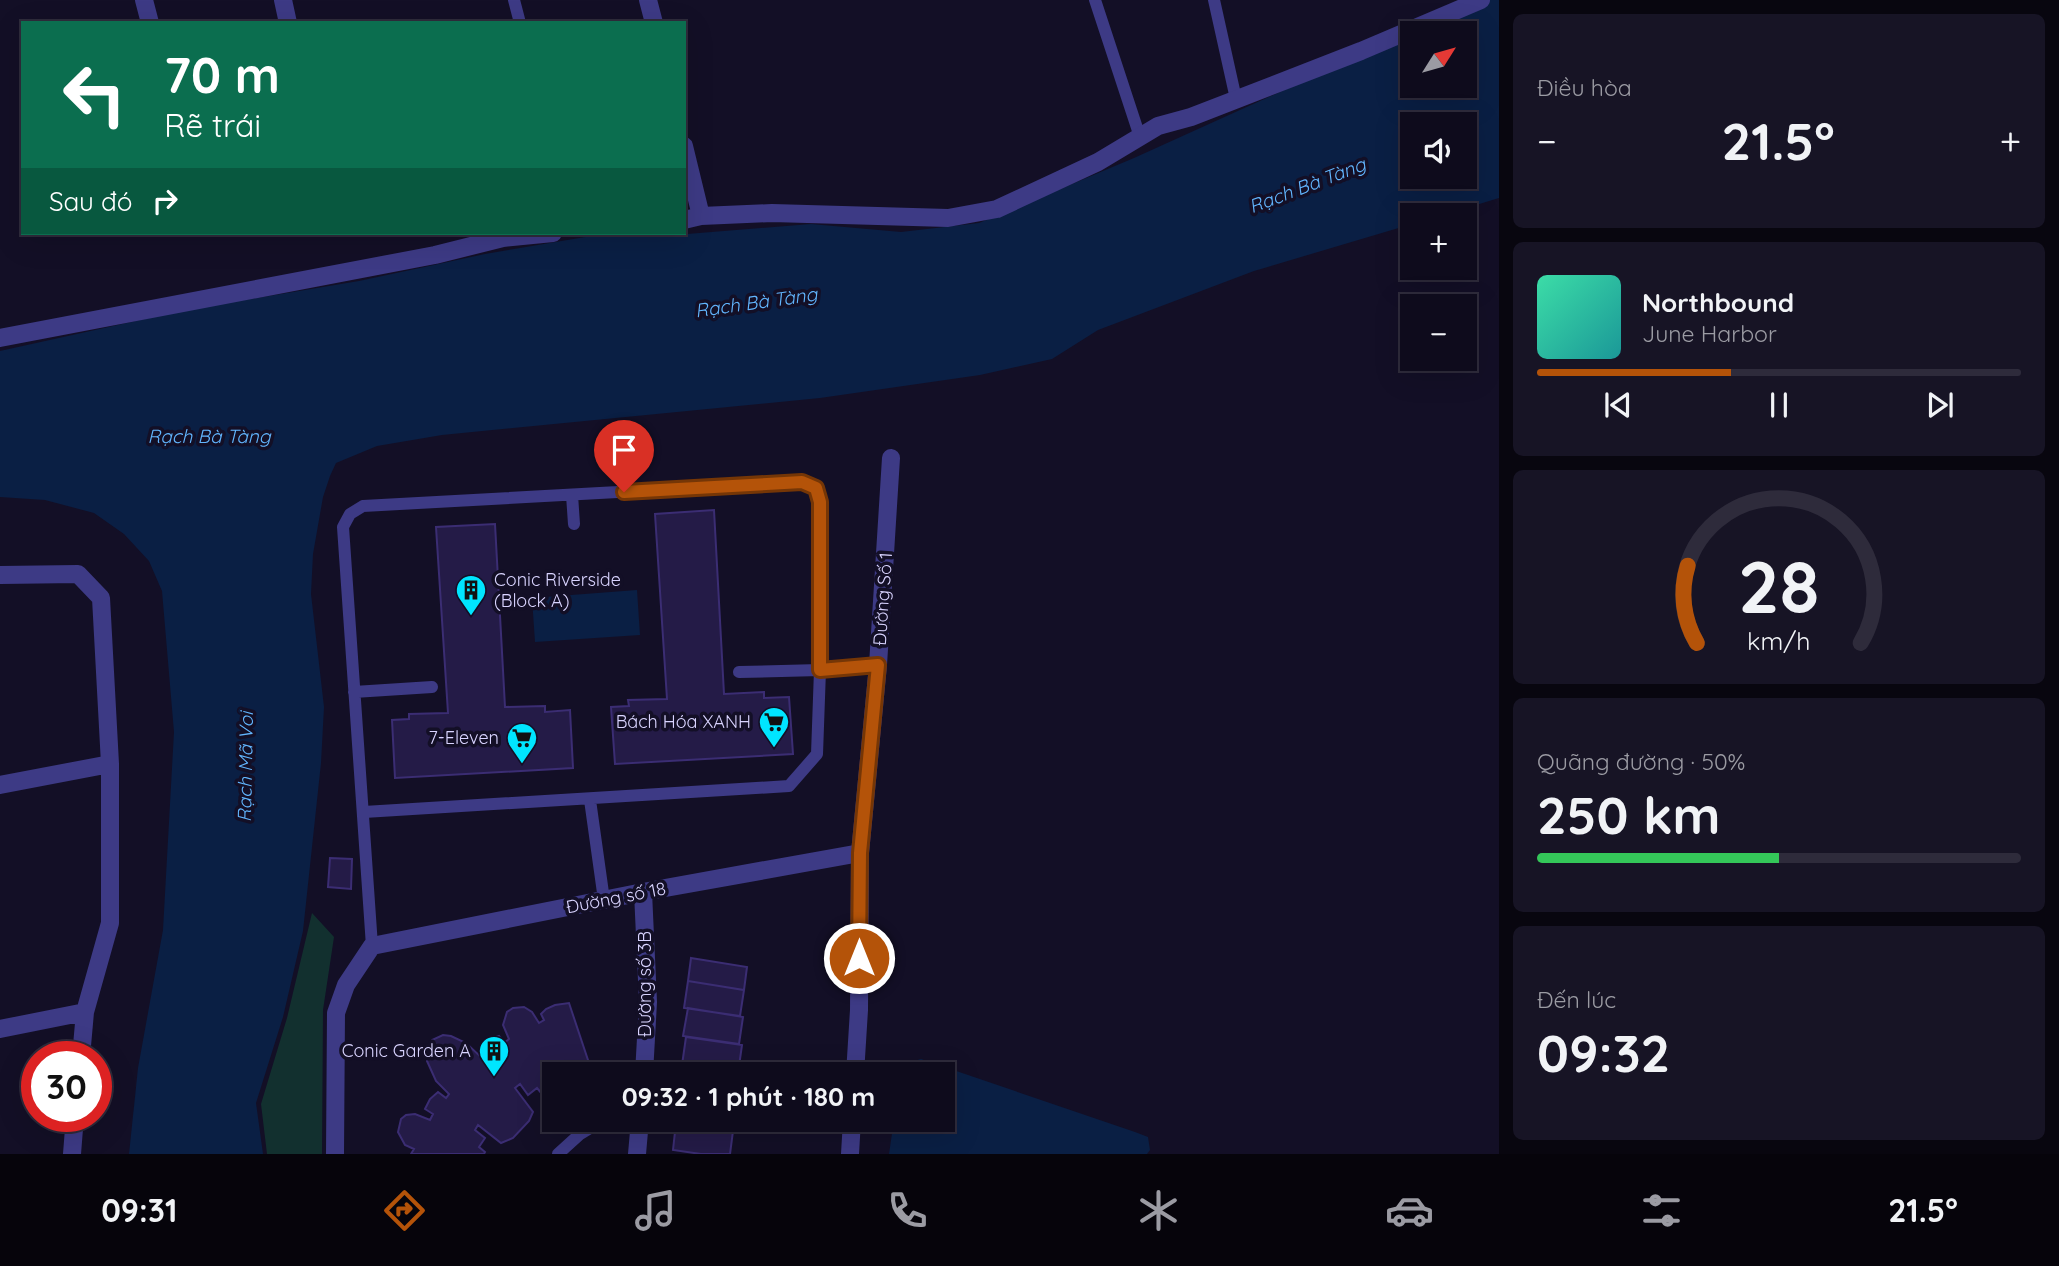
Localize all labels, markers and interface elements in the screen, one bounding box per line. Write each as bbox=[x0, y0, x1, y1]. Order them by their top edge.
north arrow bbox=[1400, 21, 1477, 98]
map controls bbox=[1400, 21, 1477, 371]
text: 70 m bbox=[164, 44, 280, 105]
icon: left bbox=[49, 49, 140, 140]
text: Điều hòa bbox=[1537, 73, 1632, 102]
text: Rẽ trái bbox=[164, 105, 261, 145]
text: 21.5° bbox=[1722, 108, 1835, 173]
button: sound bbox=[1400, 112, 1477, 189]
text: − bbox=[1537, 117, 1557, 165]
text: + bbox=[2000, 117, 2021, 165]
water label: Rạch Bà Tàng bbox=[1245, 151, 1370, 218]
icon: right bbox=[146, 182, 184, 220]
text: Sau đó bbox=[49, 185, 132, 218]
button: + bbox=[1400, 203, 1477, 280]
water label: Rạch Bà Tàng bbox=[693, 281, 820, 322]
text: Northbound bbox=[1642, 286, 1794, 319]
button: − bbox=[1400, 294, 1477, 371]
text: June Harbor bbox=[1642, 319, 1777, 348]
icon: previous bbox=[1599, 386, 1637, 424]
icon: pause bbox=[1760, 386, 1798, 424]
icon: next bbox=[1921, 386, 1959, 424]
pin bbox=[594, 420, 654, 492]
water label: Rạch Bà Tàng bbox=[147, 424, 272, 448]
icon: arrive bbox=[605, 431, 643, 469]
text: 28 bbox=[1738, 540, 1820, 631]
street label: Đường Số 1 bbox=[868, 552, 897, 646]
place label: Conic Riverside (Block A) bbox=[494, 568, 621, 612]
building icon: Conic Riverside (Block A) bbox=[454, 573, 488, 617]
text: km/h bbox=[1747, 625, 1811, 656]
supermarket icon: Bách Hóa XANH bbox=[757, 705, 791, 749]
water label: Rạch Mã Voi bbox=[232, 710, 258, 822]
place label: Bách Hóa XANH bbox=[616, 710, 751, 733]
supermarket icon: 7-Eleven bbox=[505, 721, 539, 765]
place label: 7-Eleven bbox=[428, 726, 499, 749]
text: Quãng đường · 50% bbox=[1537, 747, 1745, 776]
text: 250 km bbox=[1537, 782, 1721, 847]
street label: Đường số 18 bbox=[564, 877, 668, 918]
position arrow bbox=[822, 921, 896, 995]
street label: Đường số 3B bbox=[633, 931, 656, 1037]
text: Đến lúc bbox=[1537, 985, 1616, 1014]
text: 09:32 bbox=[1537, 1020, 1670, 1085]
building icon: Conic Garden A bbox=[477, 1034, 511, 1078]
place label: Conic Garden A bbox=[342, 1039, 471, 1062]
speed limit sign: 30 bbox=[21, 1041, 112, 1132]
text: 09:32 · 1 phút · 180 m bbox=[622, 1080, 875, 1113]
icon: directions bbox=[380, 1186, 429, 1235]
icon: music bbox=[631, 1186, 680, 1235]
icon: phone bbox=[883, 1186, 932, 1235]
icon: climate bbox=[1134, 1186, 1183, 1235]
icon: car bbox=[1385, 1186, 1434, 1235]
icon: filters bbox=[1637, 1186, 1686, 1235]
text: 09:31 bbox=[101, 1190, 177, 1230]
text: 21.5° bbox=[1888, 1190, 1958, 1230]

